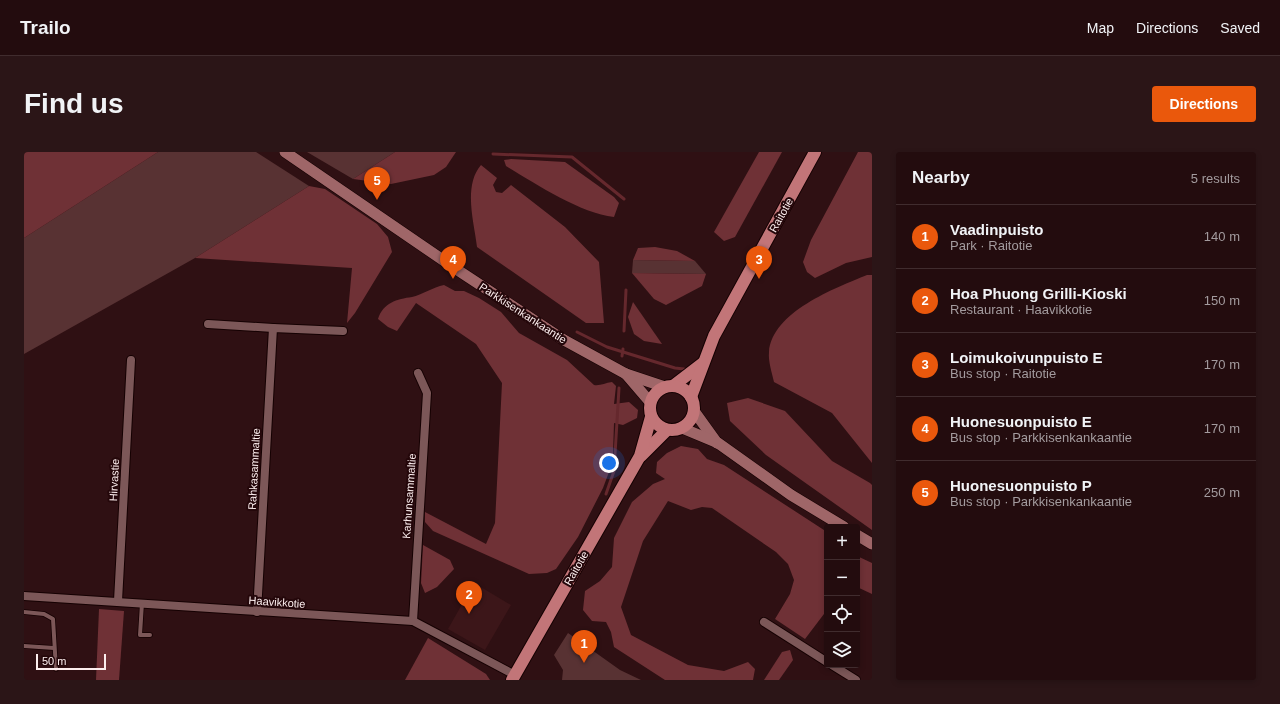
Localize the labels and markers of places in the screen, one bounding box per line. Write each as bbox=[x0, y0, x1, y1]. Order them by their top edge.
pin: 5 bbox=[364, 167, 390, 200]
pin: 4 bbox=[440, 246, 466, 279]
pin: 3 bbox=[746, 246, 772, 279]
pin: 2 bbox=[456, 581, 482, 614]
pin: 1 bbox=[571, 630, 597, 663]

